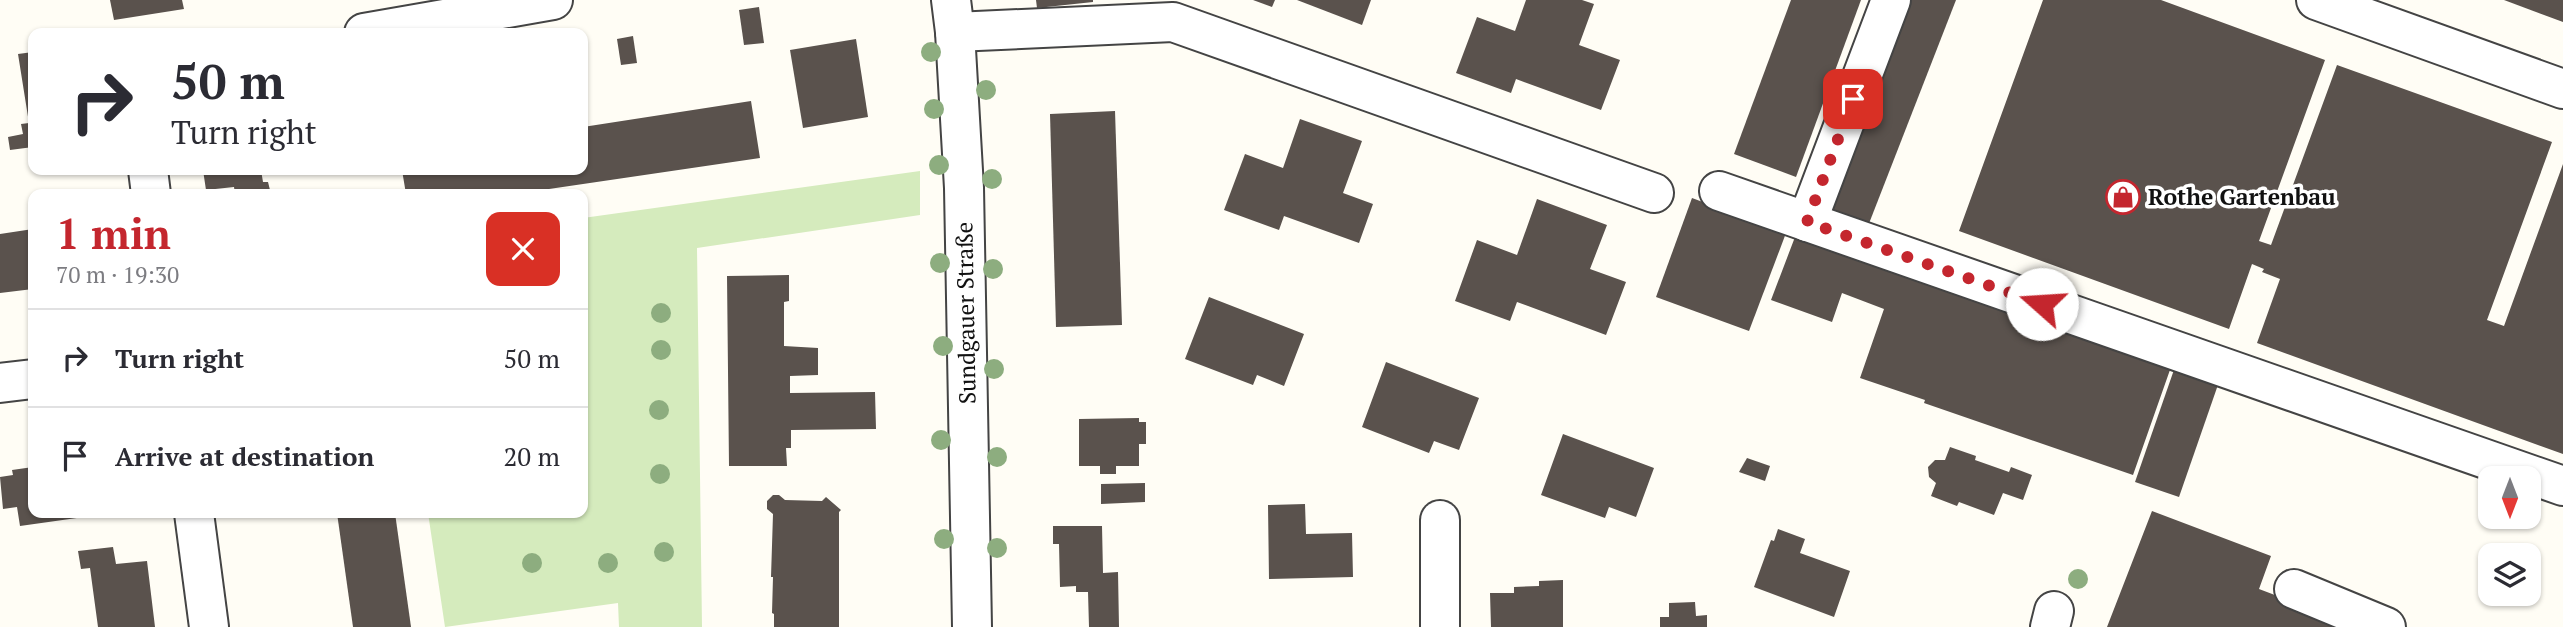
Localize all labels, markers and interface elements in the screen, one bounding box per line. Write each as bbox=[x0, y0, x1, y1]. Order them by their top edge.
text: 50 m bbox=[171, 48, 285, 113]
icon: right bbox=[56, 56, 147, 147]
pin bbox=[1823, 69, 1883, 129]
icon: arrive bbox=[1834, 80, 1872, 118]
text: Turn right bbox=[171, 111, 317, 153]
shop icon: Rothe Gartenbau bbox=[2104, 178, 2142, 216]
place label: Rothe Gartenbau bbox=[2148, 181, 2335, 212]
text: 1 min bbox=[56, 205, 171, 261]
button: close bbox=[486, 212, 560, 286]
street label: Sundgauer Straße bbox=[948, 222, 983, 404]
text: 70 m · 19:30 bbox=[56, 259, 179, 290]
position arrow bbox=[2005, 267, 2079, 341]
icon: right bbox=[56, 339, 94, 377]
text: Turn right bbox=[115, 341, 244, 375]
text: 50 m bbox=[504, 341, 560, 375]
icon: arrive bbox=[56, 437, 94, 475]
text: Arrive at destination bbox=[115, 439, 374, 473]
text: 20 m bbox=[504, 439, 560, 473]
north arrow bbox=[2478, 466, 2541, 528]
map controls bbox=[2478, 466, 2541, 606]
button: layers bbox=[2478, 543, 2541, 606]

